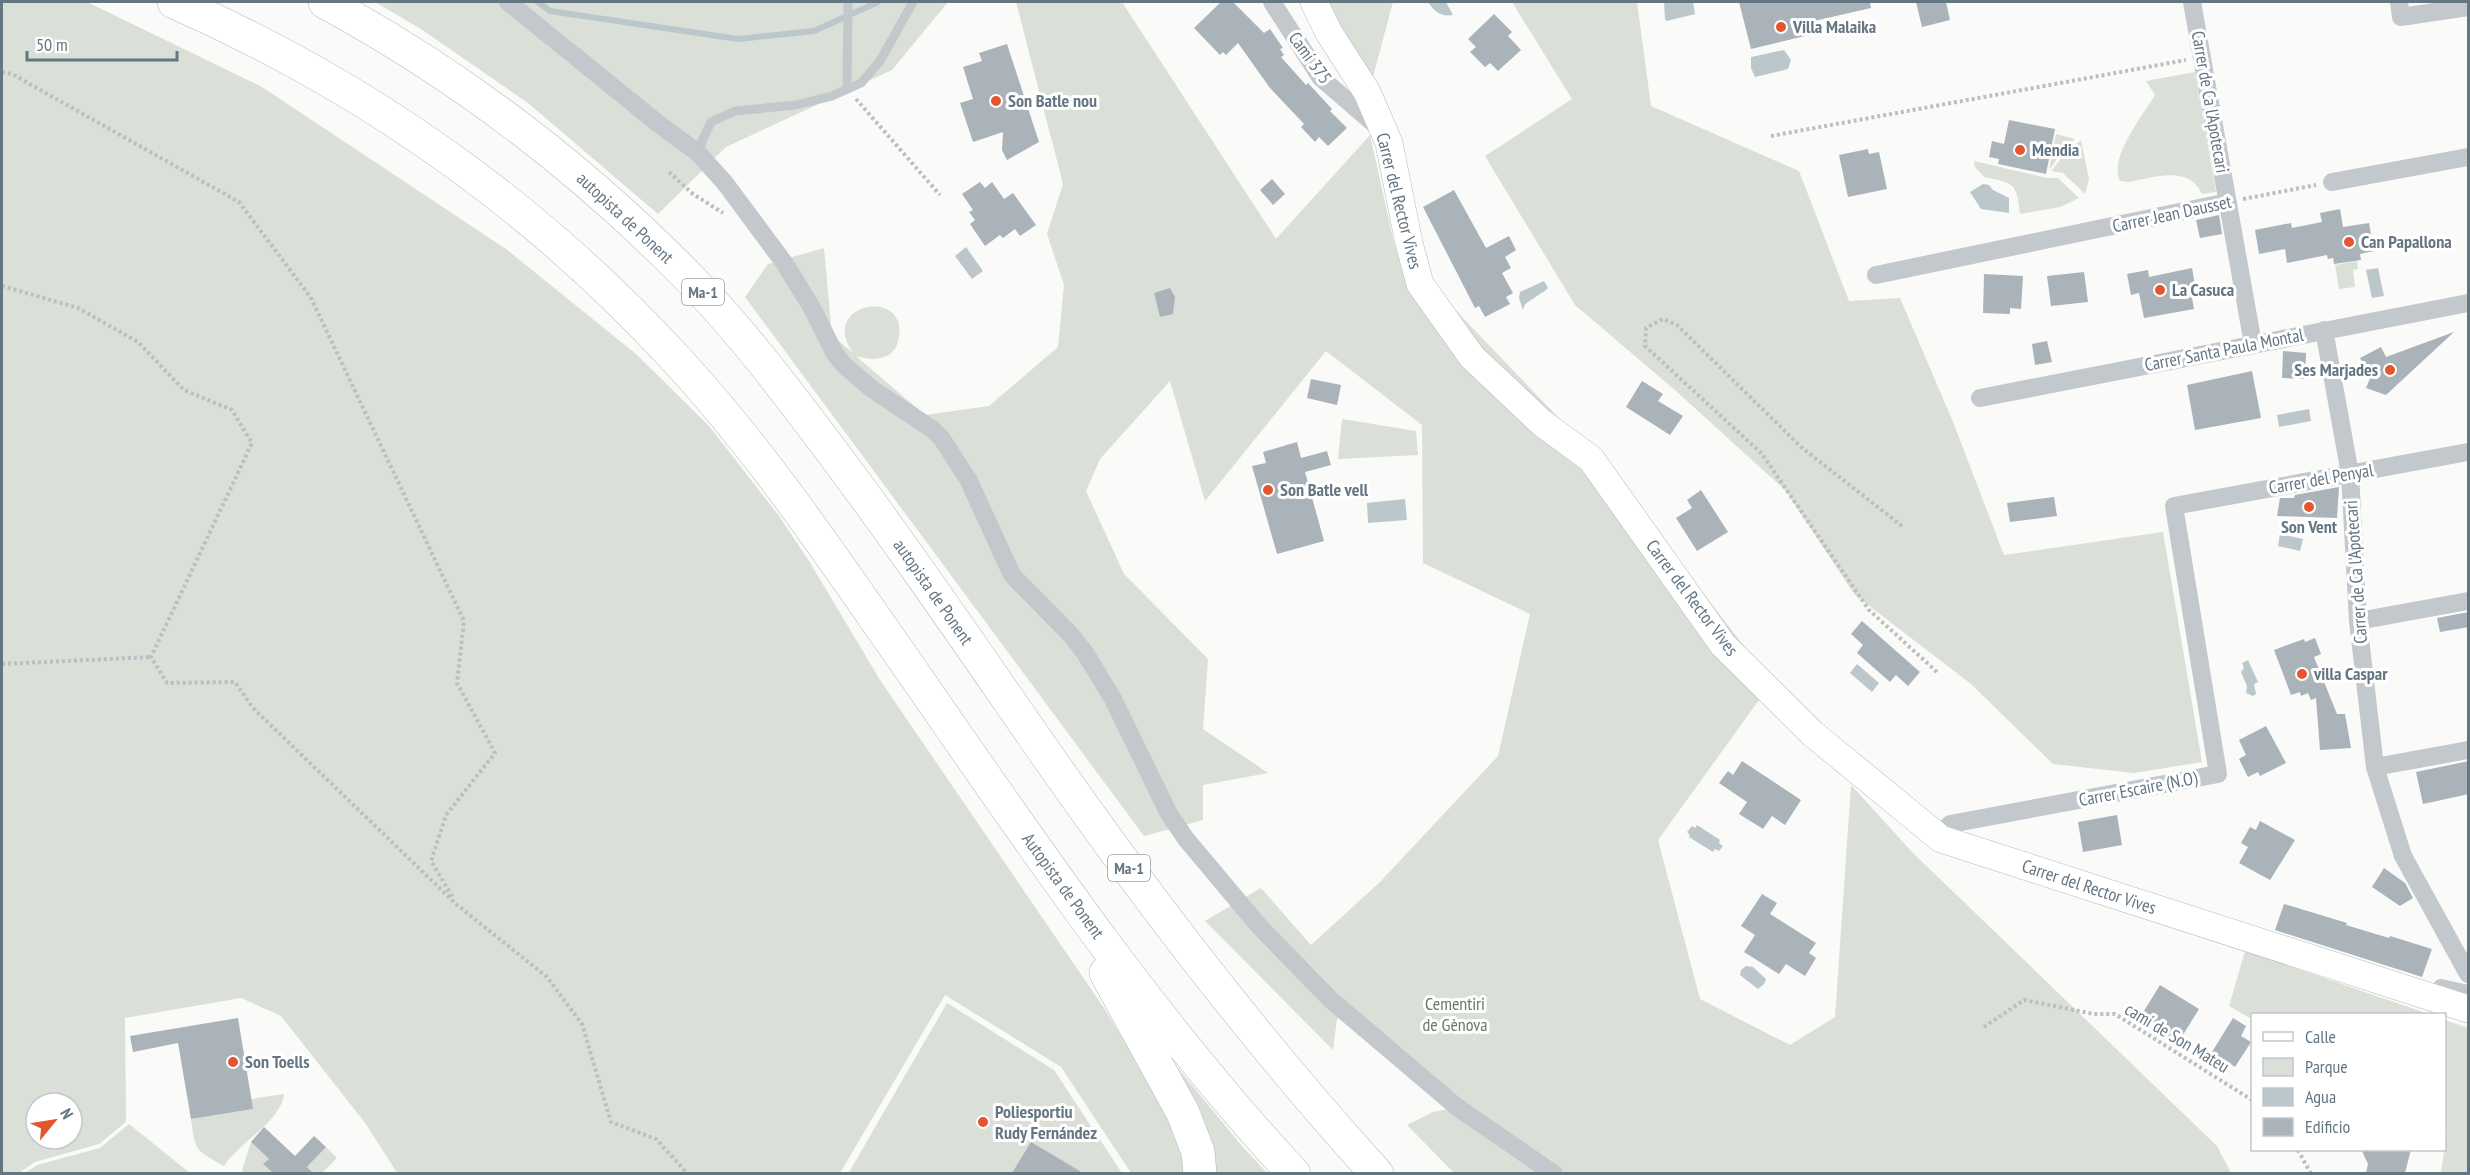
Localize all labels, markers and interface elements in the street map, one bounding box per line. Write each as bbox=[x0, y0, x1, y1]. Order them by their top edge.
place label: Villa Malaika bbox=[1792, 15, 1876, 38]
marker: Villa Malaika bbox=[1774, 20, 1788, 34]
scale bar bbox=[27, 24, 177, 62]
street label: Camí 375 bbox=[1284, 27, 1337, 88]
street label: Carrer de Ca l'Apotecari bbox=[2187, 29, 2234, 175]
text: 50 m bbox=[36, 33, 68, 56]
place label: Son Batle nou bbox=[1008, 89, 1097, 112]
marker: Son Batle nou bbox=[989, 94, 1003, 108]
street label: Carrer del Rector Vives bbox=[1371, 130, 1428, 271]
place label: Mendia bbox=[2032, 138, 2079, 161]
marker: Mendia bbox=[2013, 143, 2027, 157]
street label: autopista de Ponent bbox=[572, 167, 679, 268]
street label: Carrer Jean Dausset bbox=[2110, 190, 2233, 237]
place label: Can Papallona bbox=[2361, 230, 2452, 253]
marker: Can Papallona bbox=[2342, 235, 2356, 249]
place label: La Casuca bbox=[2172, 278, 2234, 301]
road number: Ma-1 bbox=[682, 279, 724, 305]
marker: La Casuca bbox=[2153, 283, 2167, 297]
street label: Carrer Santa Paula Montal bbox=[2143, 323, 2306, 376]
place label: Ses Marjades bbox=[2294, 358, 2378, 381]
marker: Ses Marjades bbox=[2383, 363, 2397, 377]
street label: Carrer del Penyal bbox=[2267, 458, 2376, 499]
place label: Son Batle vell bbox=[1280, 478, 1369, 501]
marker: Son Batle vell bbox=[1261, 483, 1275, 497]
marker: Son Vent bbox=[2302, 500, 2316, 514]
street label: Carrer de Ca l'Apotecari bbox=[2339, 500, 2372, 644]
place label: Son Vent bbox=[2281, 515, 2338, 538]
street label: autopista de Ponent bbox=[888, 534, 978, 649]
street label: Carrer del Rector Vives bbox=[1641, 535, 1744, 660]
place label: villa Caspar bbox=[2313, 662, 2388, 685]
marker: villa Caspar bbox=[2295, 667, 2309, 681]
street label: Carrer Escaire (N.O) bbox=[2077, 766, 2200, 811]
street label: Autopista de Ponent bbox=[1017, 828, 1110, 943]
street label: Carrer del Rector Vives bbox=[2019, 854, 2159, 919]
road number: Ma-1 bbox=[1108, 855, 1150, 881]
park label: Cementiri de Gènova bbox=[1422, 992, 1488, 1036]
street label: camí de Son Mateu bbox=[2121, 997, 2234, 1078]
legend bbox=[2251, 1013, 2446, 1151]
text: Calle bbox=[2305, 1025, 2336, 1048]
place label: Son Toells bbox=[245, 1050, 310, 1073]
marker: Son Toells bbox=[226, 1055, 240, 1069]
text: Parque bbox=[2305, 1055, 2348, 1078]
text: Agua bbox=[2305, 1085, 2336, 1108]
north arrow bbox=[24, 1091, 84, 1151]
place label: Poliesportiu Rudy Fernández bbox=[995, 1100, 1097, 1144]
text: N bbox=[56, 1105, 78, 1122]
marker: Poliesportiu Rudy Fernández bbox=[976, 1115, 990, 1129]
text: Edificio bbox=[2305, 1115, 2351, 1138]

